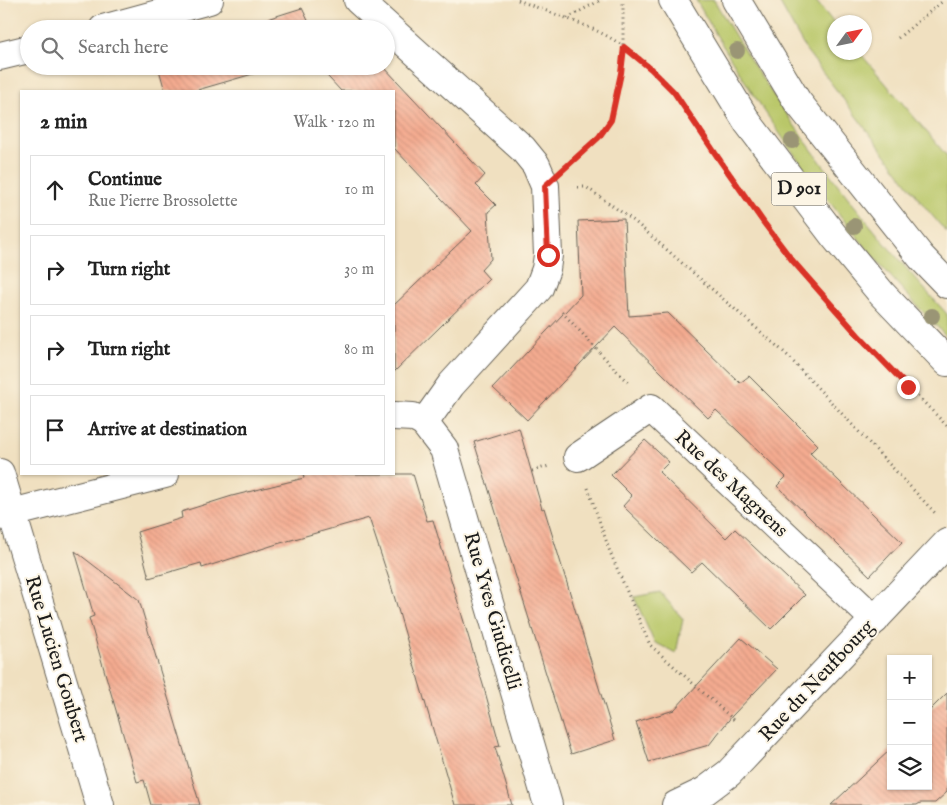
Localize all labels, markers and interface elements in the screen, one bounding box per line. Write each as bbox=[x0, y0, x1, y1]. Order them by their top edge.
north arrow bbox=[827, 15, 872, 60]
search box bbox=[20, 20, 395, 75]
icon: search bbox=[38, 34, 66, 62]
text: Search here bbox=[78, 36, 169, 60]
text: 2 min bbox=[40, 109, 87, 136]
text: Walk · 120 m bbox=[293, 113, 375, 133]
text: Continue bbox=[88, 168, 162, 192]
road number: D 901 bbox=[772, 172, 826, 205]
icon: ahead bbox=[41, 176, 69, 204]
text: 10 m bbox=[344, 180, 374, 200]
text: Rue Pierre Brossolette bbox=[88, 192, 238, 212]
route start bbox=[537, 244, 560, 267]
icon: right bbox=[41, 256, 69, 284]
text: Turn right bbox=[88, 258, 170, 282]
text: 30 m bbox=[344, 260, 374, 280]
icon: right bbox=[41, 336, 69, 364]
text: Turn right bbox=[88, 338, 170, 362]
text: 80 m bbox=[344, 340, 374, 360]
route end bbox=[897, 376, 920, 399]
icon: arrive bbox=[41, 416, 69, 444]
text: Arrive at destination bbox=[88, 418, 247, 442]
street label: Rue des Magnens bbox=[669, 425, 793, 543]
street label: Rue Yves Giudicelli bbox=[458, 529, 526, 693]
street label: Rue Lucien Goubert bbox=[19, 573, 93, 745]
street label: Rue du Neufbourg bbox=[754, 614, 881, 747]
map controls bbox=[887, 655, 932, 790]
button: + bbox=[887, 655, 932, 700]
button: − bbox=[887, 700, 932, 745]
button: layers bbox=[887, 745, 932, 790]

